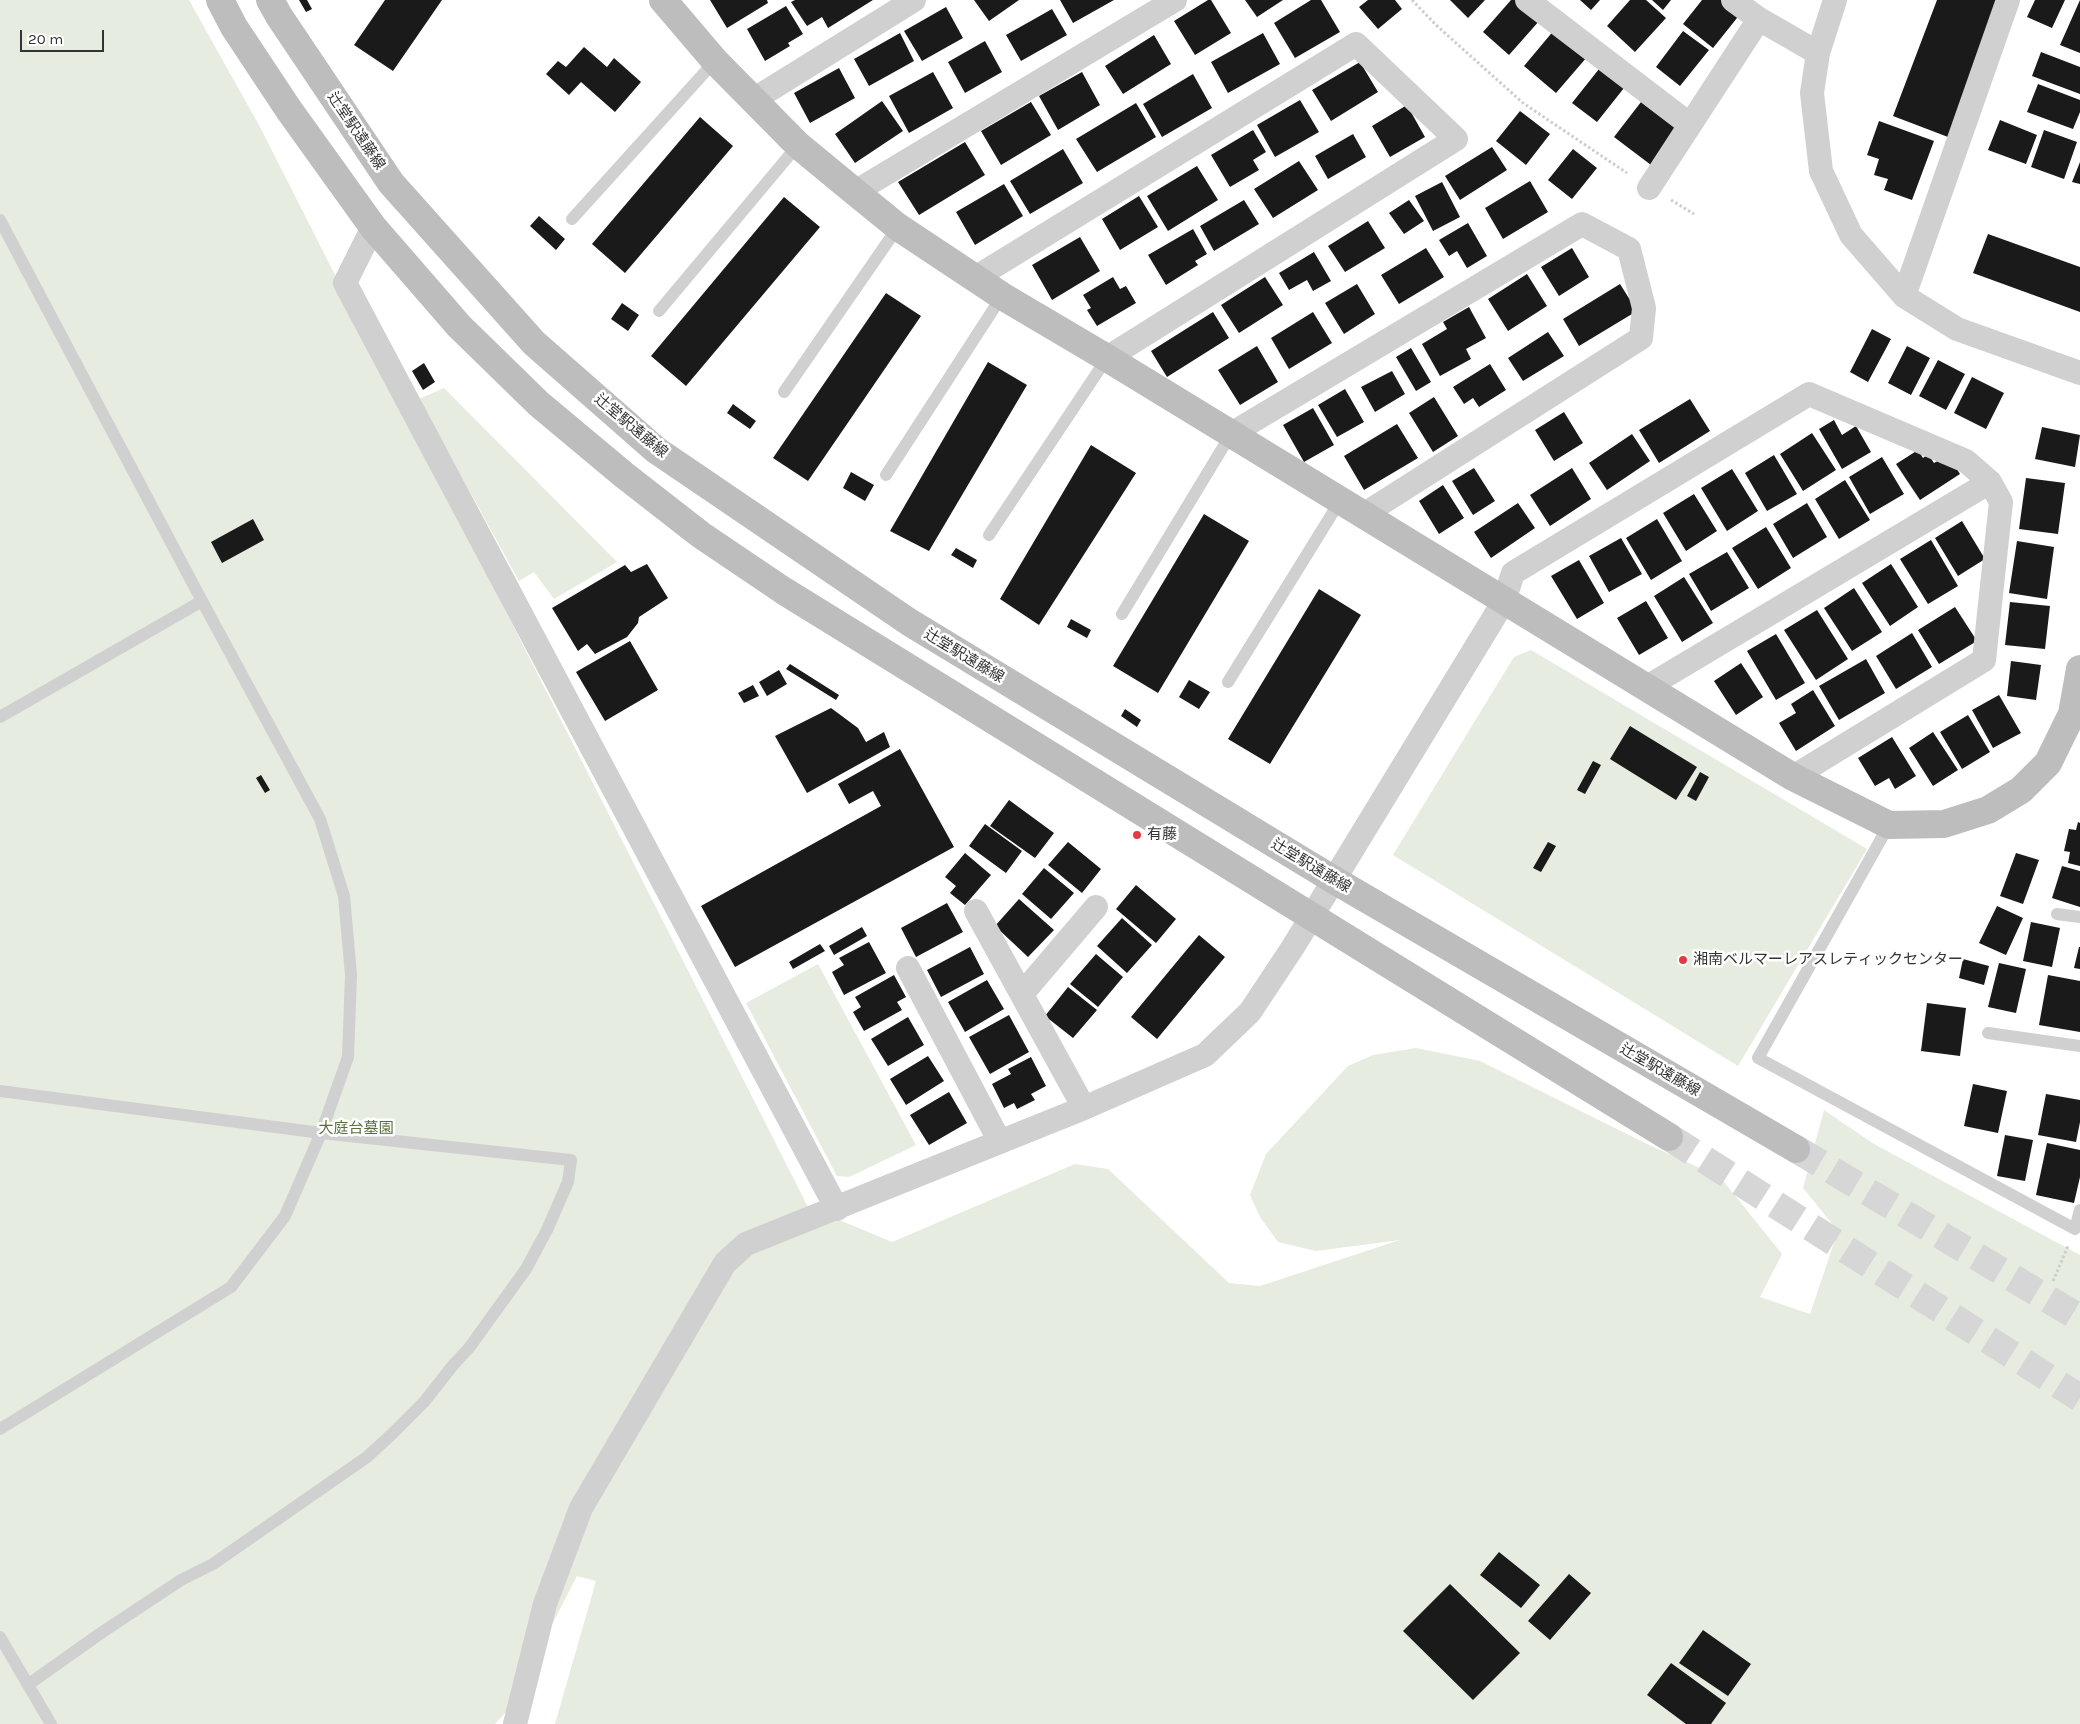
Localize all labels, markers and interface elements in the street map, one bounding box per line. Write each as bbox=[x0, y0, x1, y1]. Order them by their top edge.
scale bar bbox=[22, 20, 106, 52]
text: 20 m bbox=[28, 30, 63, 48]
street label: 辻堂駅遠藤線 bbox=[323, 89, 389, 173]
street label: 辻堂駅遠藤線 bbox=[591, 390, 671, 462]
street label: 辻堂駅遠藤線 bbox=[921, 625, 1007, 687]
place label: 有藤 bbox=[1147, 826, 1177, 844]
marker: 有藤 bbox=[1131, 829, 1143, 841]
street label: 辻堂駅遠藤線 bbox=[1268, 835, 1354, 897]
place label: 湘南ベルマーレアスレティックセンター bbox=[1693, 951, 1963, 969]
marker: 湘南ベルマーレアスレティックセンター bbox=[1677, 954, 1689, 966]
street label: 辻堂駅遠藤線 bbox=[1617, 1040, 1703, 1100]
park label: 大庭台墓園 bbox=[319, 1120, 393, 1138]

